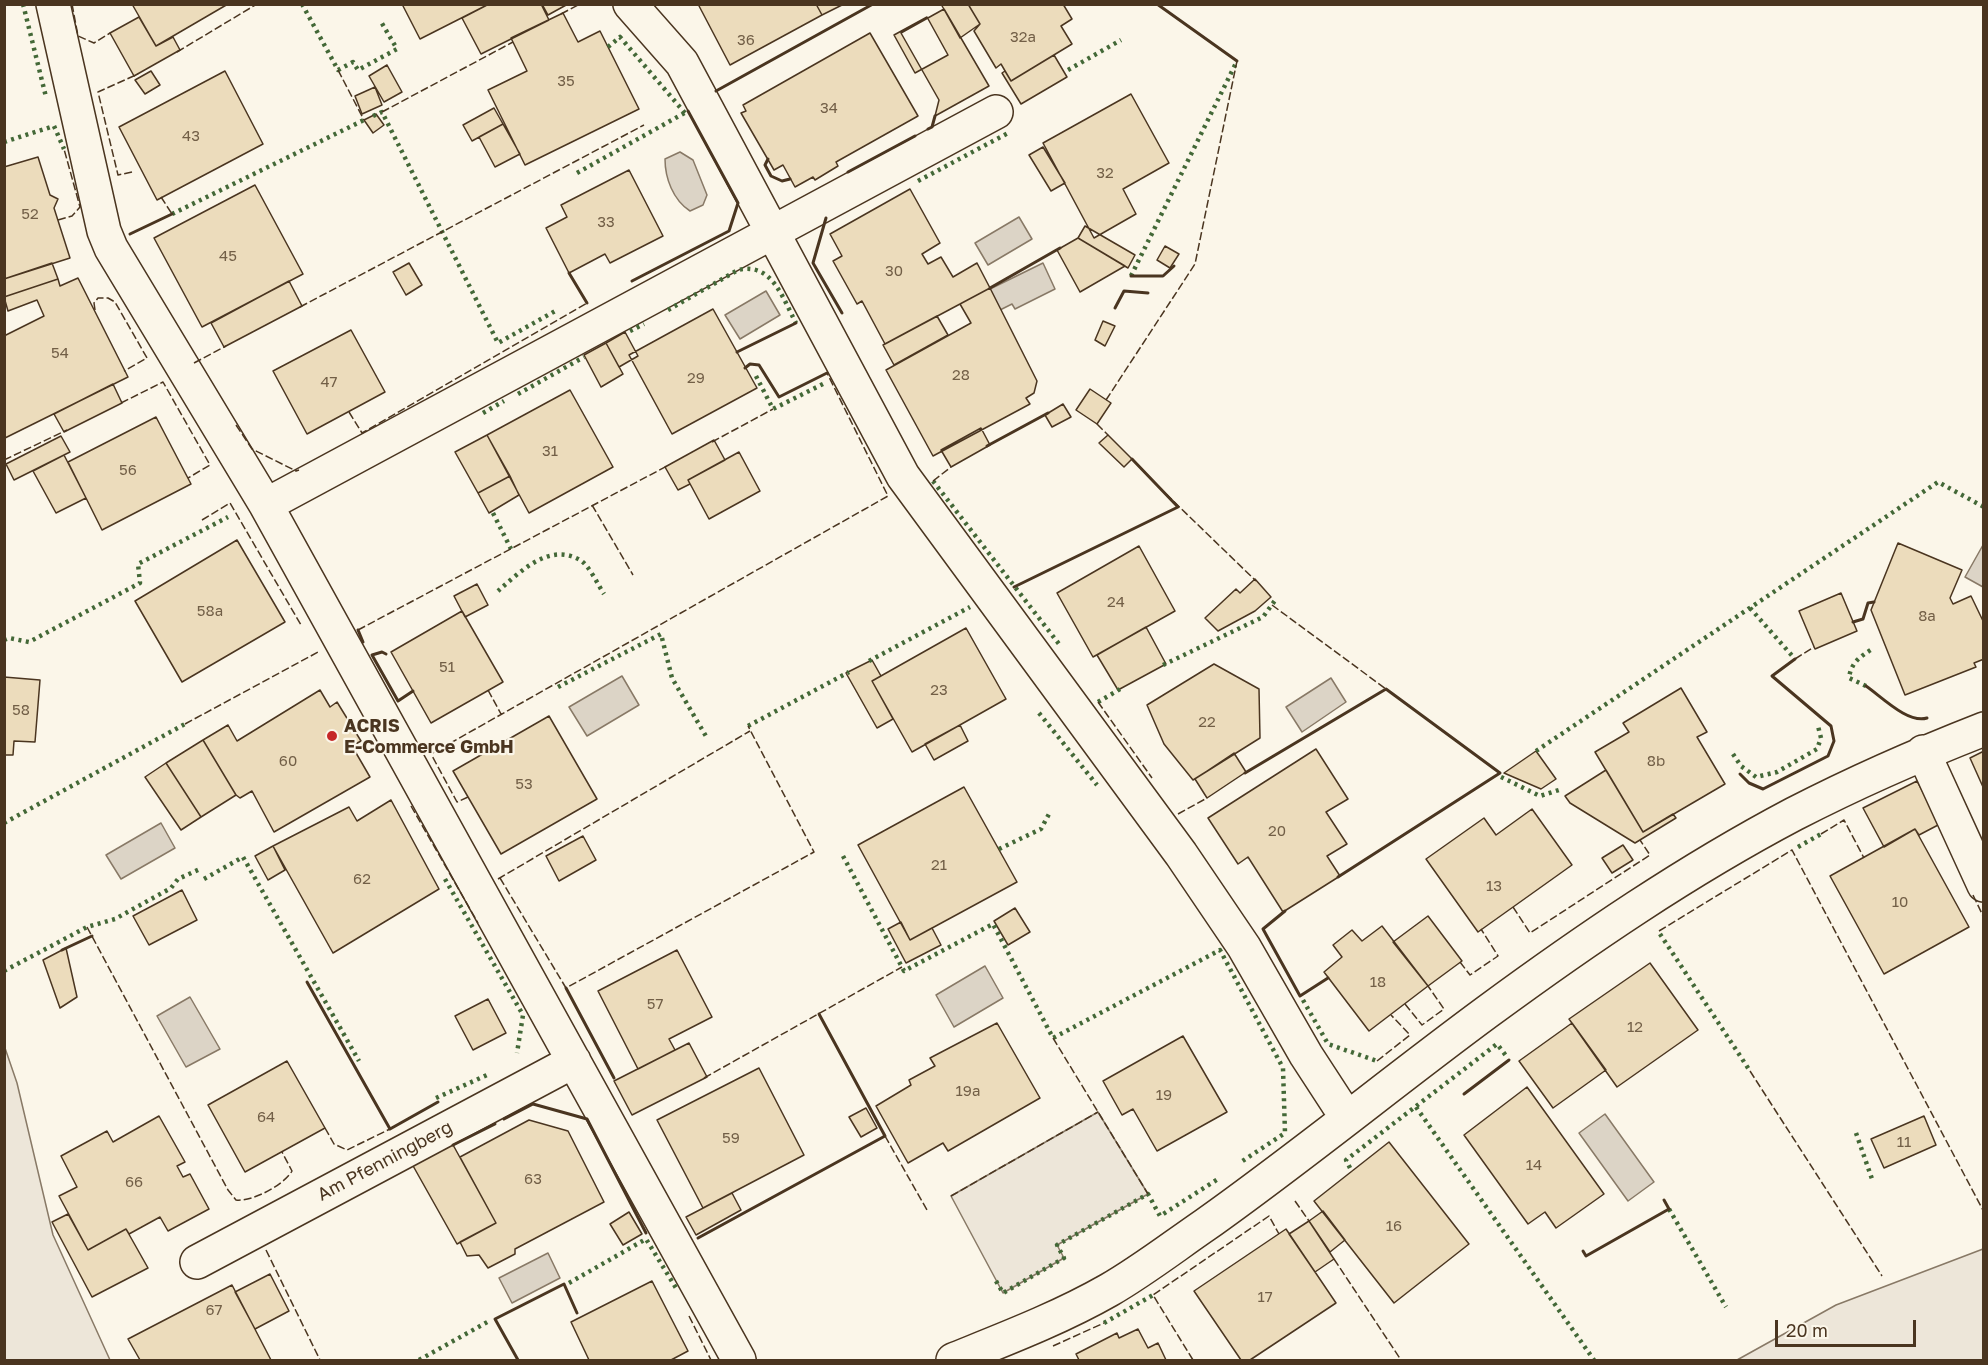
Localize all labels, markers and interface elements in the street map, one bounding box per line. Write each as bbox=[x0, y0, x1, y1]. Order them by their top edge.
house number: 32a bbox=[1010, 28, 1036, 46]
house number: 36 bbox=[737, 31, 755, 49]
house number: 35 bbox=[557, 72, 575, 90]
house number: 34 bbox=[820, 99, 838, 117]
house number: 43 bbox=[182, 127, 200, 145]
house number: 32 bbox=[1096, 164, 1114, 182]
house number: 52 bbox=[21, 205, 39, 223]
house number: 33 bbox=[597, 213, 615, 231]
house number: 45 bbox=[219, 247, 237, 265]
house number: 30 bbox=[885, 262, 903, 280]
house number: 54 bbox=[51, 344, 69, 362]
house number: 28 bbox=[952, 366, 970, 384]
house number: 29 bbox=[687, 369, 705, 387]
house number: 47 bbox=[320, 373, 338, 391]
house number: 31 bbox=[542, 442, 558, 460]
house number: 56 bbox=[119, 461, 137, 479]
house number: 24 bbox=[1107, 593, 1125, 611]
house number: 58a bbox=[197, 602, 223, 620]
house number: 8a bbox=[1918, 607, 1936, 625]
house number: 51 bbox=[439, 658, 455, 676]
house number: 23 bbox=[930, 681, 948, 699]
house number: 58 bbox=[12, 701, 30, 719]
house number: 22 bbox=[1198, 713, 1216, 731]
place label: ACRIS E-Commerce GmbH bbox=[344, 715, 514, 758]
marker: ACRIS E-Commerce GmbH bbox=[325, 729, 339, 743]
house number: 60 bbox=[279, 752, 297, 770]
house number: 8b bbox=[1647, 752, 1665, 770]
house number: 53 bbox=[515, 775, 533, 793]
house number: 20 bbox=[1268, 822, 1286, 840]
house number: 21 bbox=[931, 856, 947, 874]
house number: 62 bbox=[353, 870, 371, 888]
house number: 13 bbox=[1486, 877, 1502, 895]
house number: 10 bbox=[1892, 893, 1908, 911]
house number: 18 bbox=[1370, 973, 1386, 991]
house number: 57 bbox=[647, 995, 663, 1013]
house number: 12 bbox=[1627, 1018, 1643, 1036]
house number: 19a bbox=[956, 1082, 980, 1100]
house number: 19 bbox=[1156, 1086, 1172, 1104]
house number: 64 bbox=[257, 1108, 275, 1126]
street label: Am Pfenningberg bbox=[314, 1116, 456, 1206]
house number: 59 bbox=[722, 1129, 740, 1147]
house number: 11 bbox=[1897, 1133, 1911, 1151]
house number: 14 bbox=[1526, 1156, 1542, 1174]
house number: 63 bbox=[524, 1170, 542, 1188]
house number: 66 bbox=[125, 1173, 143, 1191]
house number: 16 bbox=[1386, 1217, 1402, 1235]
house number: 17 bbox=[1257, 1288, 1273, 1306]
house number: 67 bbox=[205, 1301, 223, 1319]
scale bar bbox=[1778, 1308, 1919, 1346]
text: 20 m bbox=[1786, 1319, 1828, 1341]

